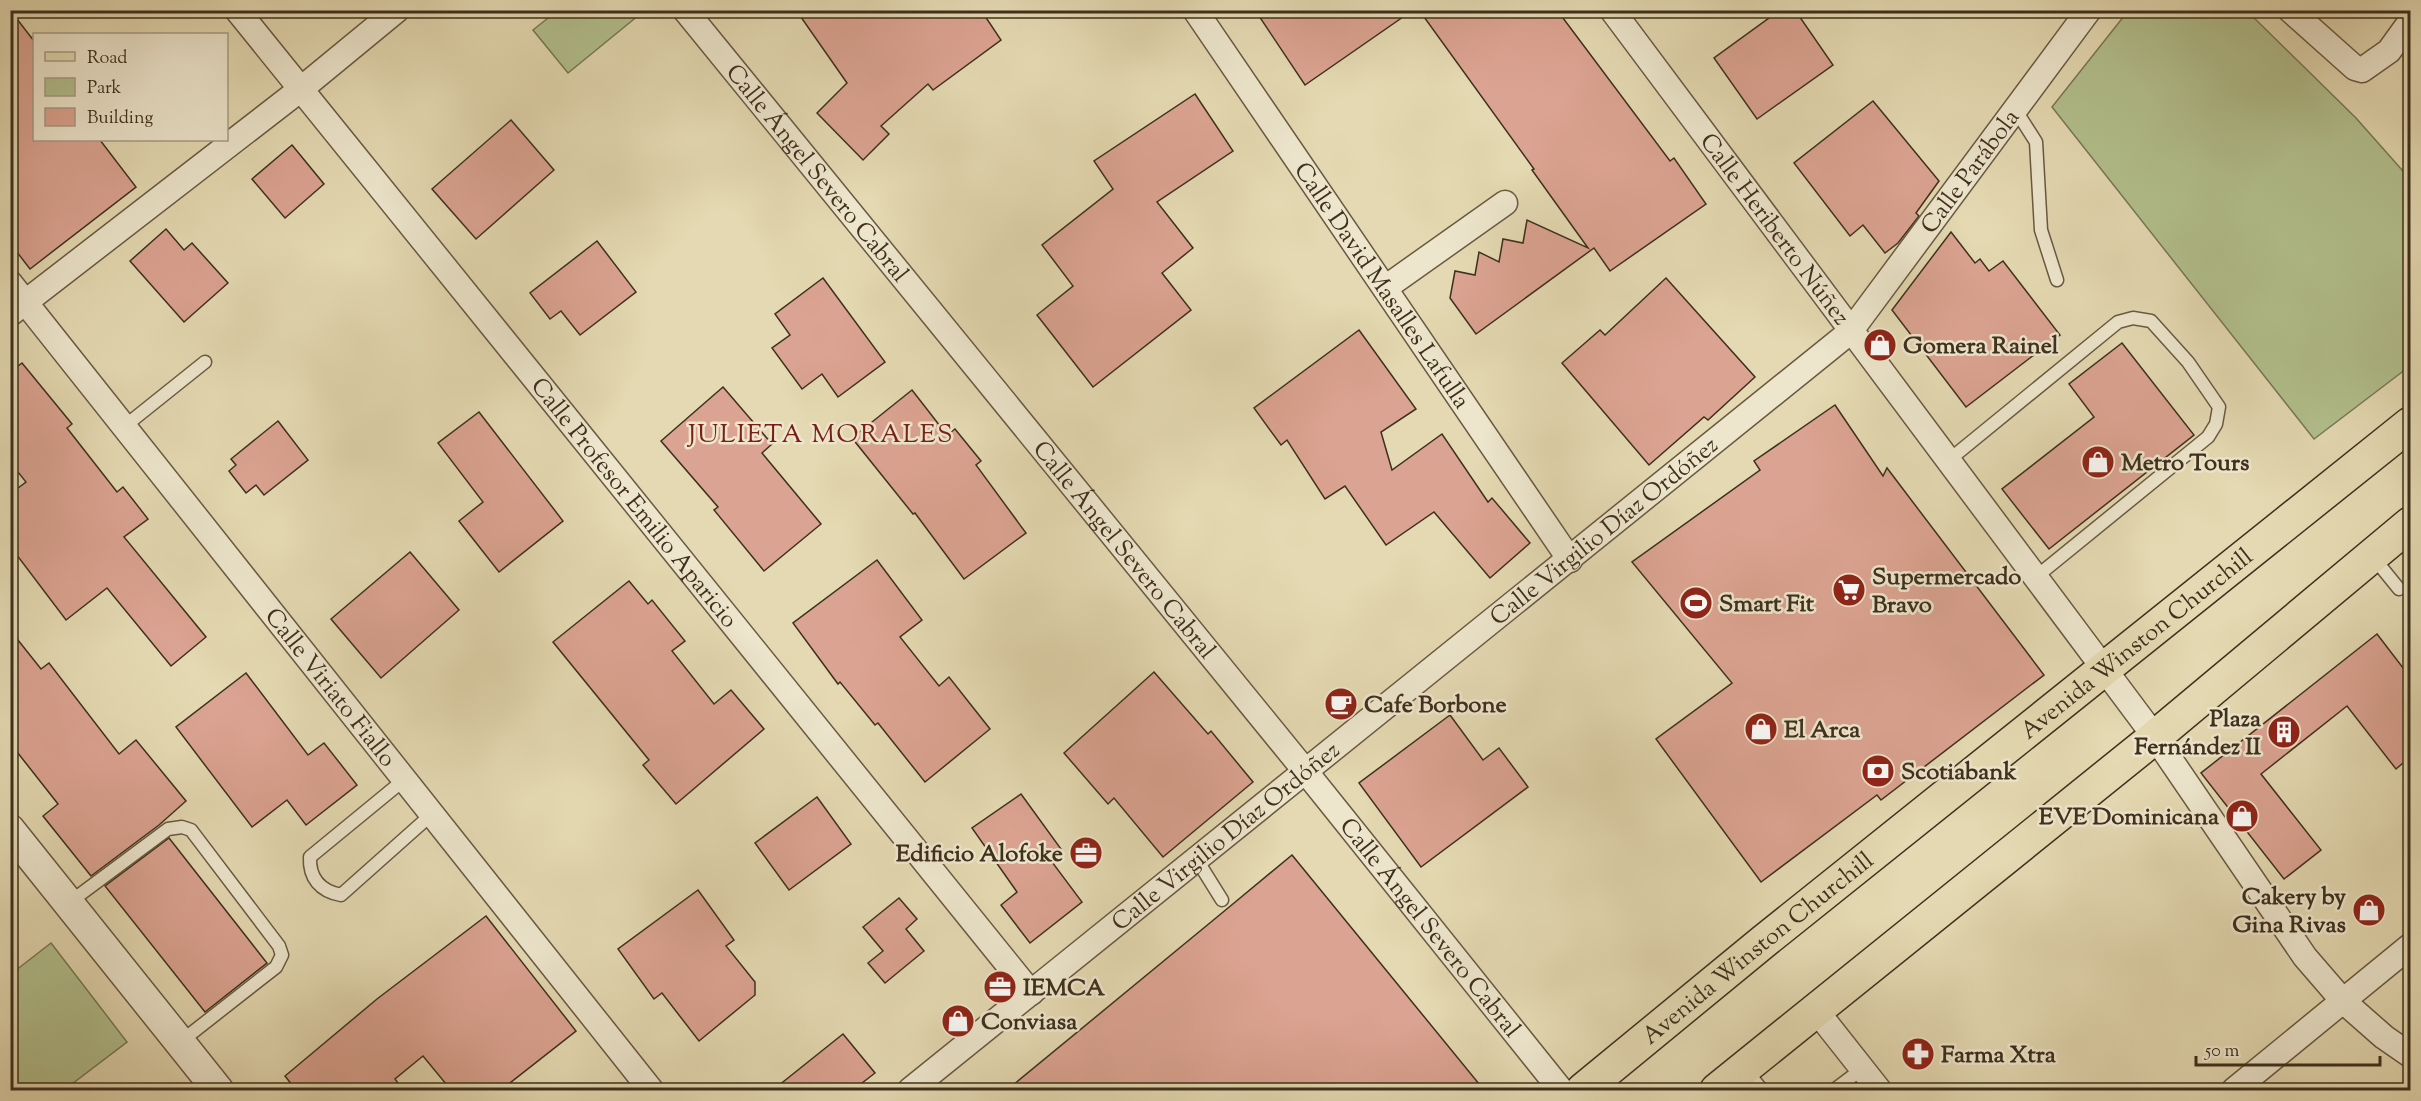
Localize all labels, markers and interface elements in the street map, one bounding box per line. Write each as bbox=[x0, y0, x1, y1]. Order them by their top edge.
legend bbox=[33, 33, 228, 141]
text: Road bbox=[87, 46, 127, 72]
street label: Calle Ángel Severo Cabral bbox=[717, 58, 916, 291]
text: Park bbox=[87, 76, 122, 102]
street label: Calle Parábola bbox=[1914, 103, 2029, 241]
text: Building bbox=[87, 106, 153, 132]
street label: Calle Heriberto Núñez bbox=[1691, 127, 1857, 333]
street label: Calle David Masalles Lafulla bbox=[1285, 156, 1477, 416]
shop icon: Gomera Rainel bbox=[1862, 327, 1898, 363]
place label: Gomera Rainel bbox=[1903, 330, 2059, 364]
street label: Calle Profesor Emilio Aparicio bbox=[522, 371, 745, 636]
district label: JULIETA MORALES bbox=[686, 417, 954, 454]
street label: Calle Virgilio Díaz Ordóñez bbox=[1483, 430, 1726, 635]
street label: Calle Ángel Severo Cabral bbox=[1024, 434, 1223, 667]
shop icon: Metro Tours bbox=[2080, 444, 2116, 480]
place label: Metro Tours bbox=[2121, 447, 2249, 481]
street label: Avenida Winston Churchill bbox=[2014, 541, 2261, 749]
place label: Supermercado Bravo bbox=[1872, 561, 2021, 623]
supermarket icon: Supermercado Bravo bbox=[1831, 572, 1867, 608]
sports icon: Smart Fit bbox=[1678, 585, 1714, 621]
place label: Smart Fit bbox=[1719, 588, 1815, 622]
street label: Calle Viriato Fiallo bbox=[256, 602, 403, 775]
cafe icon: Cafe Borbone bbox=[1323, 686, 1359, 722]
place label: Cafe Borbone bbox=[1364, 689, 1507, 723]
place label: Plaza Fernández II bbox=[2134, 703, 2262, 765]
shop icon: El Arca bbox=[1743, 711, 1779, 747]
place label: El Arca bbox=[1784, 714, 1861, 748]
building icon: Plaza Fernández II bbox=[2266, 714, 2302, 750]
street label: Calle Virgilio Díaz Ordóñez bbox=[1105, 735, 1348, 940]
bank icon: Scotiabank bbox=[1860, 753, 1896, 789]
place label: Scotiabank bbox=[1901, 756, 2017, 790]
shop icon: EVE Dominicana bbox=[2224, 798, 2260, 834]
place label: EVE Dominicana bbox=[2039, 801, 2220, 835]
street label: Calle Ángel Severo Cabral bbox=[1330, 811, 1528, 1046]
office icon: Edificio Alofoke bbox=[1068, 835, 1104, 871]
place label: Edificio Alofoke bbox=[896, 838, 1063, 872]
street label: Avenida Winston Churchill bbox=[1635, 845, 1882, 1054]
place label: Cakery by Gina Rivas bbox=[2232, 881, 2346, 943]
shop icon: Cakery by Gina Rivas bbox=[2351, 892, 2387, 928]
office icon: IEMCA bbox=[982, 969, 1018, 1005]
place label: IEMCA bbox=[1023, 972, 1105, 1006]
shop icon: Conviasa bbox=[940, 1003, 976, 1039]
place label: Conviasa bbox=[981, 1006, 1078, 1040]
scale bar bbox=[2196, 1029, 2380, 1067]
pharmacy icon: Farma Xtra bbox=[1900, 1036, 1936, 1072]
place label: Farma Xtra bbox=[1941, 1039, 2057, 1073]
text: 50 m bbox=[2204, 1039, 2240, 1065]

